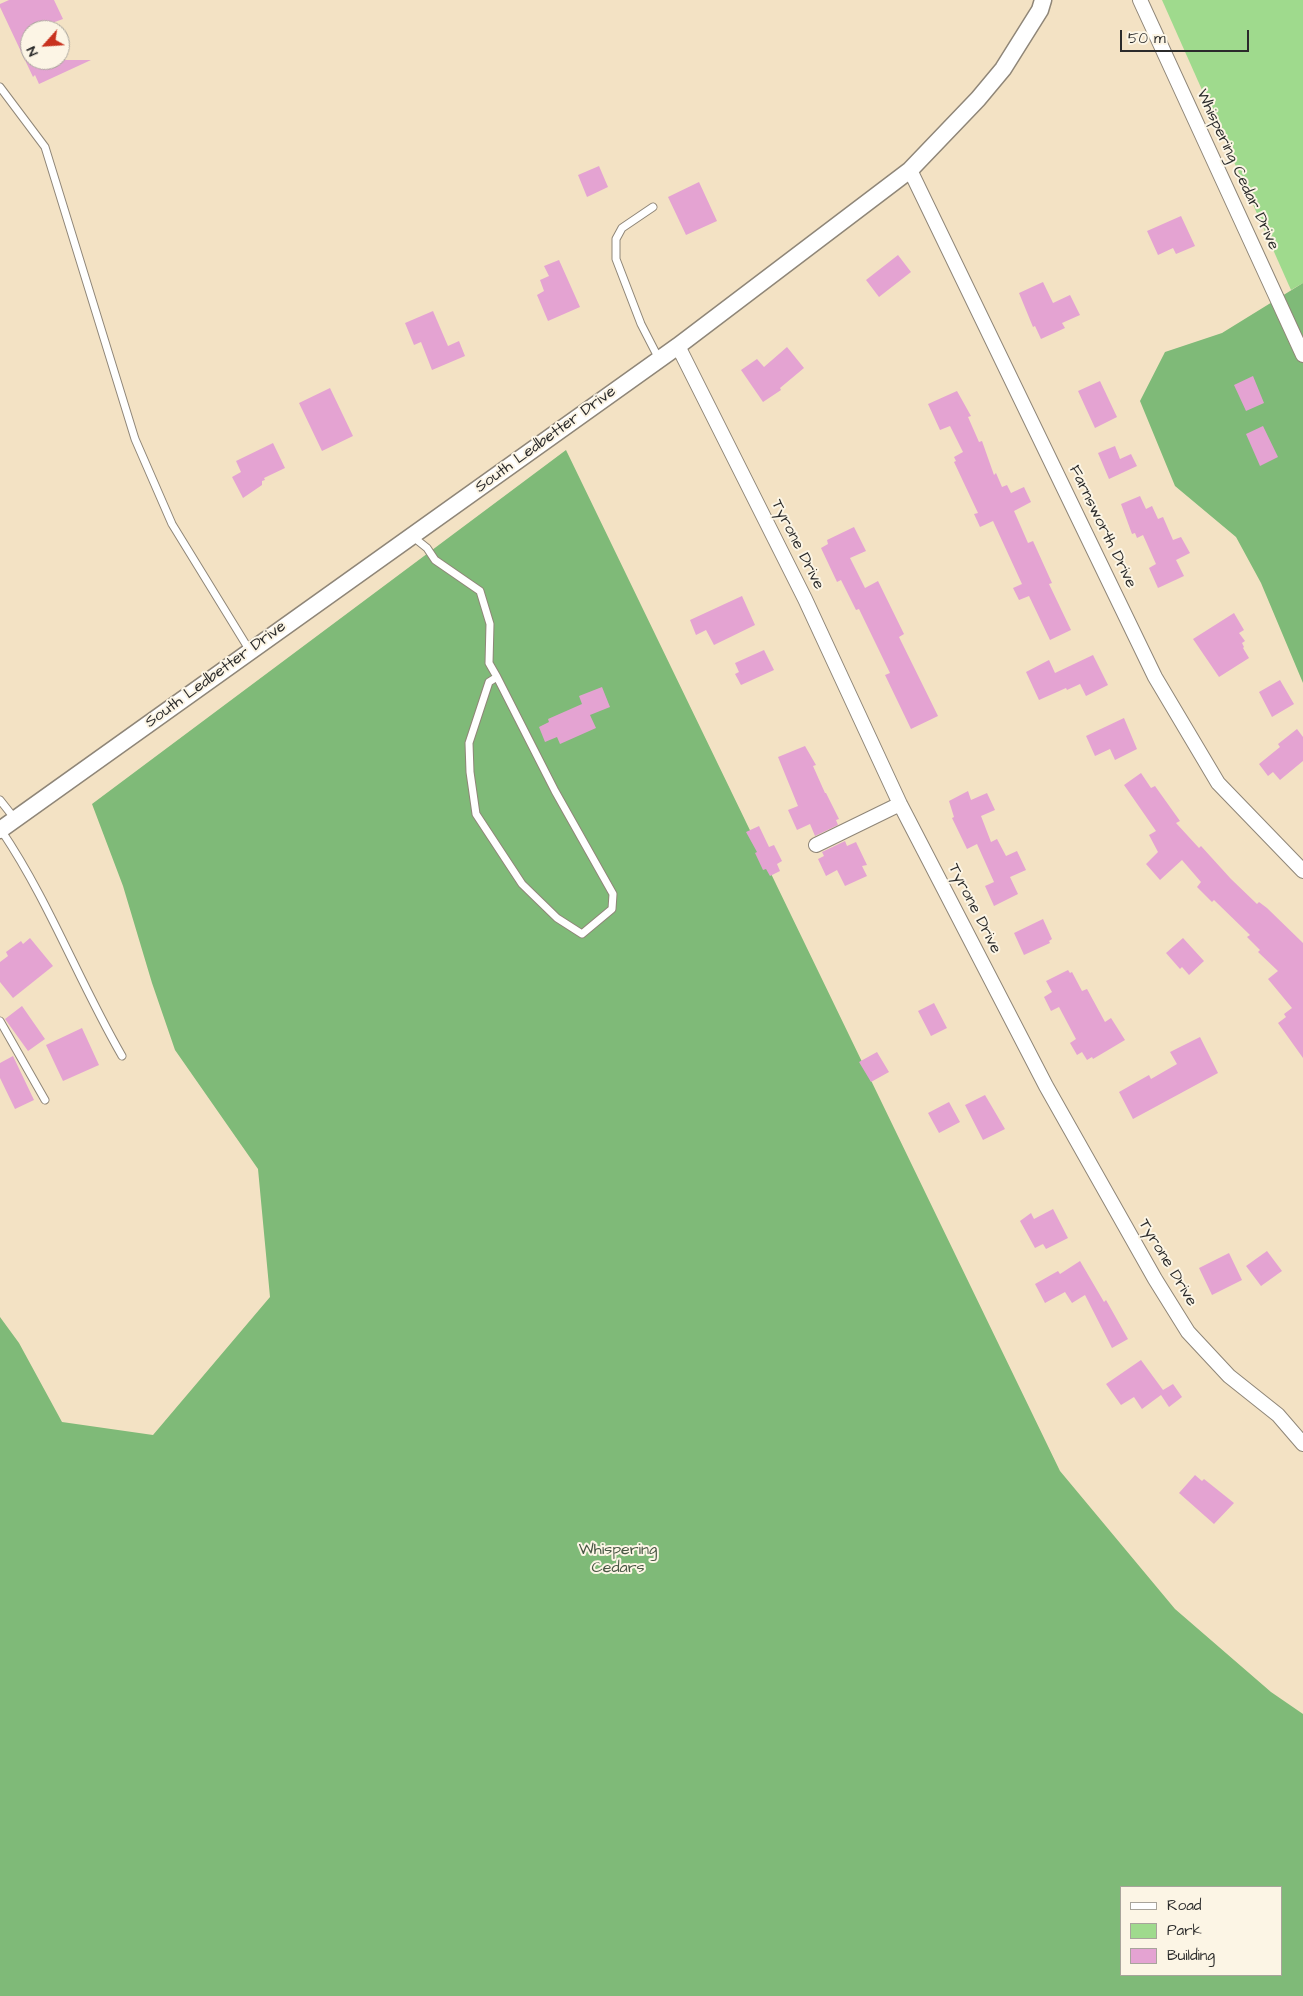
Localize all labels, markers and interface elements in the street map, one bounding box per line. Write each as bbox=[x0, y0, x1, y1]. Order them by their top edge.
north arrow bbox=[20, 20, 70, 70]
scale bar bbox=[1123, 20, 1252, 52]
text: 50 m bbox=[1128, 28, 1166, 49]
text: N bbox=[22, 43, 43, 59]
street label: Whispering Cedar Drive bbox=[1191, 87, 1283, 253]
street label: South Ledbetter Drive bbox=[472, 383, 620, 497]
street label: Farnsworth Drive bbox=[1064, 462, 1140, 592]
street label: Tyrone Drive bbox=[766, 497, 828, 593]
street label: South Ledbetter Drive bbox=[142, 618, 290, 732]
street label: Tyrone Drive bbox=[943, 861, 1005, 957]
street label: Tyrone Drive bbox=[1133, 1216, 1201, 1310]
park label: Whispering Cedars bbox=[579, 1541, 657, 1579]
legend bbox=[1120, 1886, 1283, 1976]
text: Road bbox=[1167, 1895, 1201, 1916]
text: Park bbox=[1167, 1920, 1202, 1941]
text: Building bbox=[1167, 1945, 1215, 1966]

